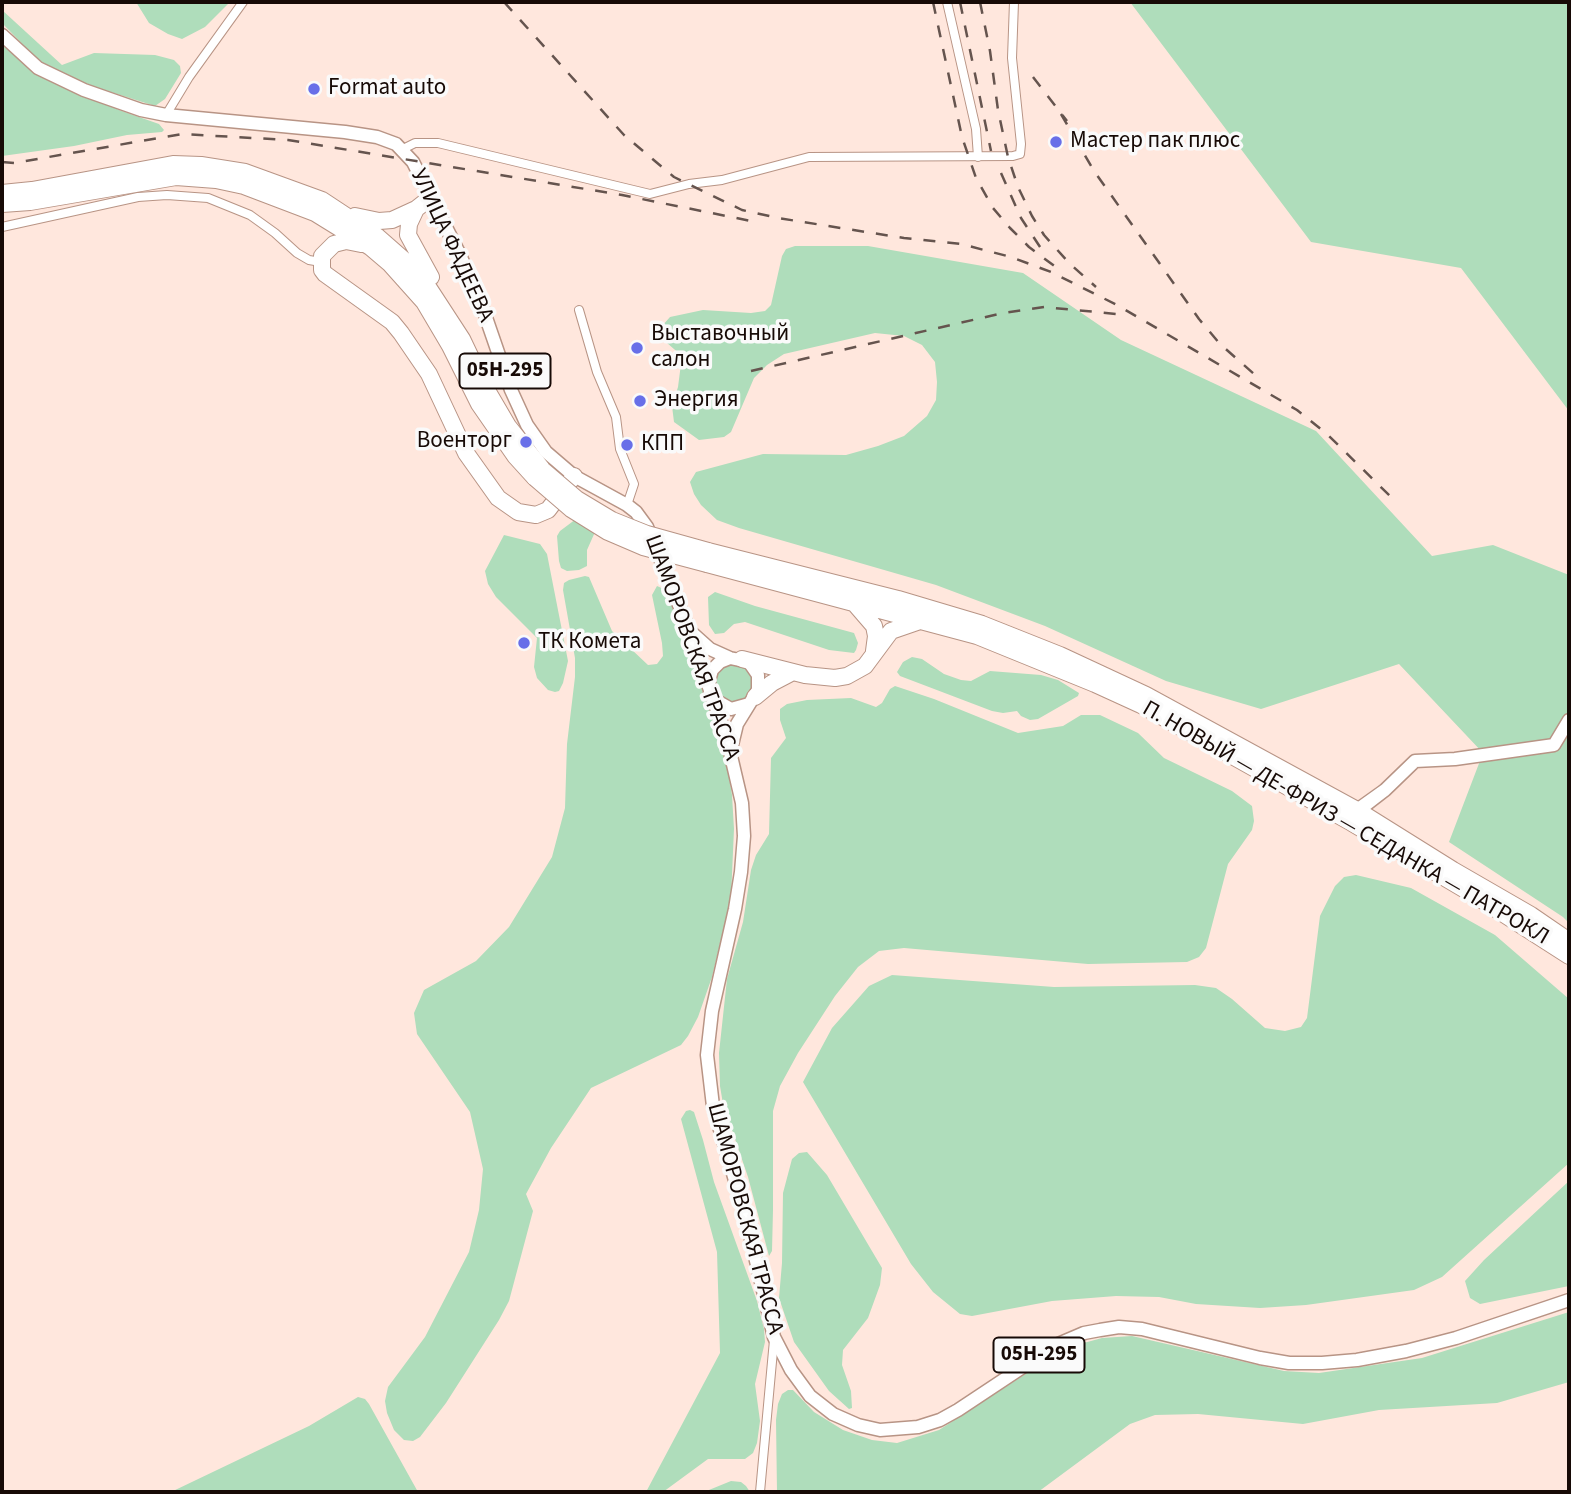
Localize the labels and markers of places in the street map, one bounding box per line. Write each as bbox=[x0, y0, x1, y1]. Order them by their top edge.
place label: Format auto bbox=[328, 75, 446, 103]
marker: Format auto bbox=[306, 81, 322, 97]
place label: Мастер пак плюс bbox=[1070, 128, 1240, 156]
marker: Мастер пак плюс bbox=[1048, 134, 1064, 150]
place label: Выставочный салон bbox=[651, 321, 789, 375]
marker: Выставочный салон bbox=[629, 340, 645, 356]
place label: Энергия bbox=[654, 387, 739, 415]
marker: Энергия bbox=[632, 393, 648, 409]
place label: Военторг bbox=[417, 428, 512, 456]
place label: КПП bbox=[641, 431, 684, 459]
marker: Военторг bbox=[518, 434, 534, 450]
marker: КПП bbox=[619, 437, 635, 453]
place label: ТК Комета bbox=[538, 629, 641, 657]
marker: ТК Комета bbox=[516, 635, 532, 651]

